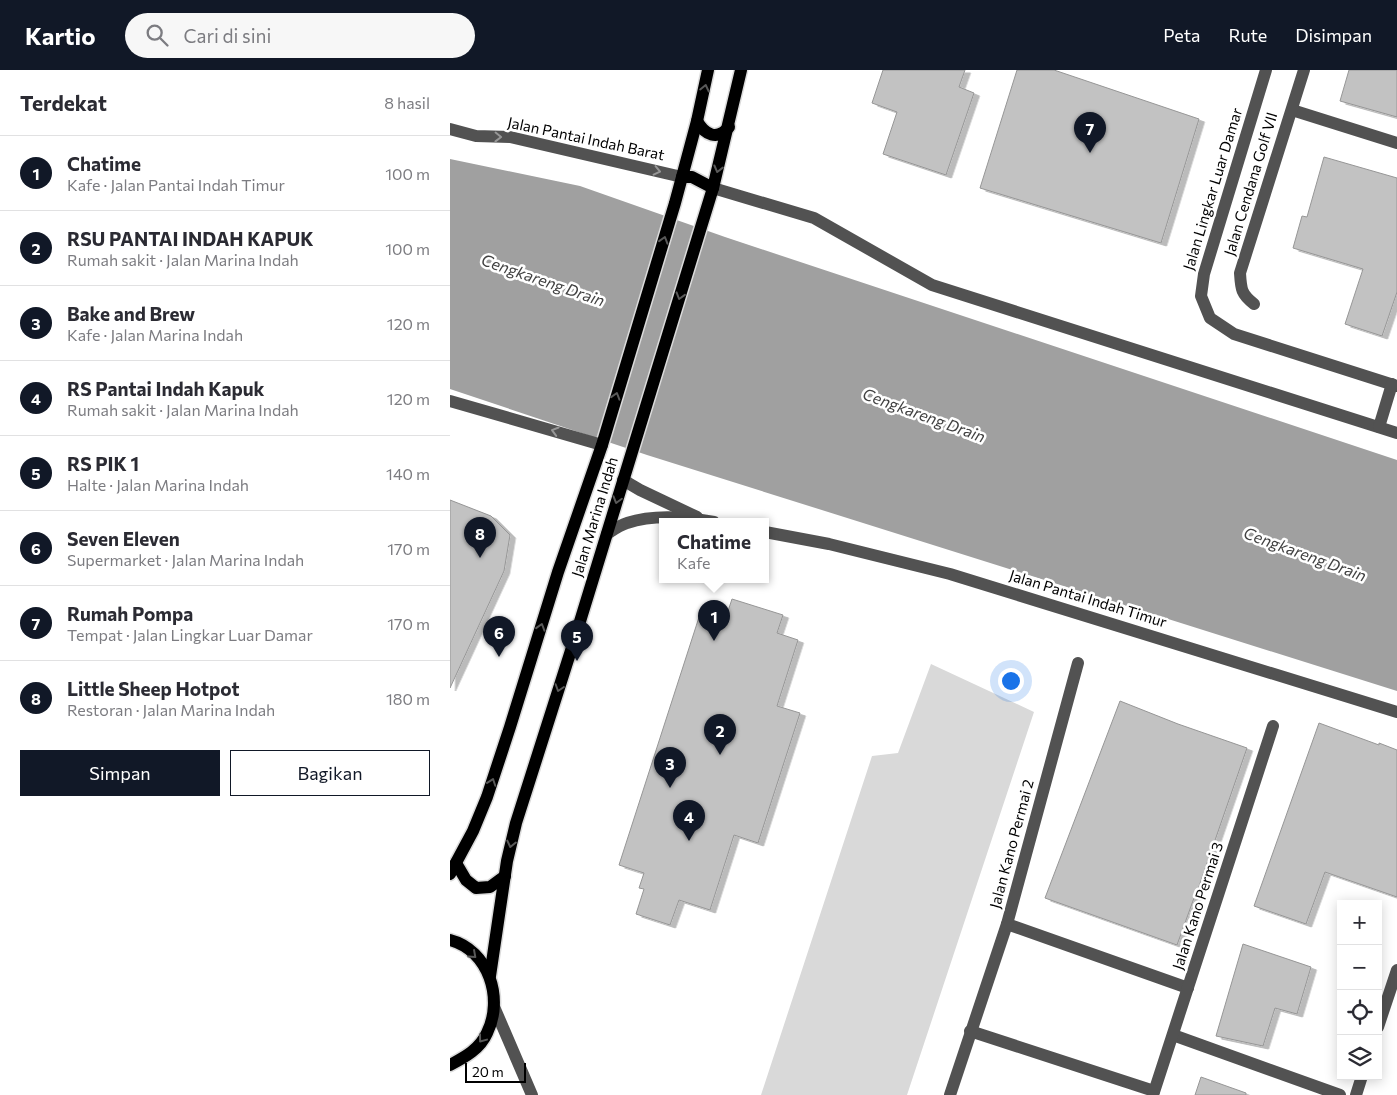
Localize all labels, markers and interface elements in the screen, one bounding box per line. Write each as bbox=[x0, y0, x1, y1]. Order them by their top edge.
search box bbox=[125, 13, 475, 58]
text: Kartio bbox=[25, 21, 95, 50]
icon: search bbox=[143, 21, 171, 49]
text: Cari di sini bbox=[183, 24, 271, 47]
text: Peta bbox=[1163, 24, 1200, 46]
text: Rute bbox=[1228, 24, 1267, 46]
text: Disimpan bbox=[1295, 24, 1372, 46]
one-way arrow bbox=[699, 84, 710, 93]
text: Terdekat bbox=[20, 90, 107, 115]
text: 8 hasil bbox=[384, 93, 430, 112]
street label: Jalan Lingkar Luar Damar bbox=[1179, 105, 1245, 272]
street label: Jalan Cendana Golf VII bbox=[1220, 110, 1280, 258]
pin: 7 bbox=[1074, 112, 1106, 153]
street label: Jalan Pantai Indah Barat bbox=[506, 113, 666, 163]
one-way arrow bbox=[494, 131, 502, 142]
text: Chatime bbox=[67, 152, 141, 175]
text: 1 bbox=[32, 164, 40, 183]
text: 100 m bbox=[385, 164, 430, 183]
one-way arrow bbox=[713, 164, 724, 173]
one-way arrow bbox=[652, 165, 661, 176]
text: Kafe · Jalan Pantai Indah Timur bbox=[67, 175, 285, 194]
text: RSU PANTAI INDAH KAPUK bbox=[67, 227, 314, 250]
one-way arrow bbox=[658, 237, 668, 245]
text: 2 bbox=[31, 239, 41, 258]
text: 100 m bbox=[385, 239, 430, 258]
water label: Cengkareng Drain bbox=[479, 249, 607, 310]
text: Rumah sakit · Jalan Marina Indah bbox=[67, 250, 299, 269]
one-way arrow bbox=[675, 292, 685, 300]
text: Bake and Brew bbox=[67, 302, 195, 325]
text: 3 bbox=[31, 314, 41, 333]
text: 120 m bbox=[387, 314, 430, 333]
text: Kafe · Jalan Marina Indah bbox=[67, 325, 243, 344]
text: RS Pantai Indah Kapuk bbox=[67, 377, 264, 400]
water label: Cengkareng Drain bbox=[860, 383, 988, 446]
text: 4 bbox=[31, 389, 41, 408]
text: 120 m bbox=[387, 389, 430, 408]
one-way arrow bbox=[611, 392, 621, 400]
text: Rumah sakit · Jalan Marina Indah bbox=[67, 400, 299, 419]
one-way arrow bbox=[551, 427, 559, 437]
text: RS PIK 1 bbox=[67, 452, 139, 475]
street label: Jalan Marina Indah bbox=[567, 455, 621, 579]
text: 5 bbox=[31, 464, 41, 483]
text: 140 m bbox=[386, 464, 430, 483]
text: Halte · Jalan Marina Indah bbox=[67, 475, 249, 494]
one-way arrow bbox=[612, 495, 622, 503]
pin: 8 bbox=[464, 517, 496, 558]
popup bbox=[659, 518, 769, 583]
water label: Cengkareng Drain bbox=[1241, 522, 1369, 585]
text: Seven Eleven bbox=[67, 527, 180, 550]
text: Chatime bbox=[677, 530, 751, 553]
text: 6 bbox=[31, 539, 41, 558]
text: 170 m bbox=[387, 539, 430, 558]
text: Supermarket · Jalan Marina Indah bbox=[67, 550, 304, 569]
text: Kafe bbox=[677, 553, 711, 572]
street label: Jalan Pantai Indah Timur bbox=[1007, 566, 1169, 631]
pin: 1 bbox=[698, 600, 730, 641]
text: Rumah Pompa bbox=[67, 602, 193, 625]
text: 7 bbox=[32, 614, 40, 633]
text: 170 m bbox=[387, 614, 430, 633]
pin: 6 bbox=[483, 616, 515, 657]
pin: 5 bbox=[561, 620, 593, 661]
one-way arrow bbox=[536, 623, 546, 631]
text: Tempat · Jalan Lingkar Luar Damar bbox=[67, 625, 313, 644]
your location bbox=[998, 668, 1024, 694]
text: Little Sheep Hotpot bbox=[67, 677, 240, 700]
one-way arrow bbox=[555, 684, 565, 692]
text: 8 bbox=[31, 689, 41, 708]
text: 180 m bbox=[386, 689, 430, 708]
text: Restoran · Jalan Marina Indah bbox=[67, 700, 275, 719]
pin: 2 bbox=[704, 714, 736, 755]
pin: 3 bbox=[654, 747, 686, 788]
button: Simpan bbox=[20, 750, 220, 796]
button: Bagikan bbox=[230, 750, 430, 796]
street label: Jalan Kano Permai 2 bbox=[985, 777, 1037, 910]
one-way arrow bbox=[486, 778, 496, 786]
pin: 4 bbox=[673, 800, 705, 841]
one-way arrow bbox=[506, 839, 517, 848]
street label: Jalan Kano Permai 3 bbox=[1168, 840, 1226, 972]
map controls bbox=[1337, 900, 1382, 1080]
button: + bbox=[1337, 900, 1382, 945]
button: − bbox=[1337, 945, 1382, 990]
one-way arrow bbox=[467, 949, 476, 958]
button: locate bbox=[1337, 990, 1382, 1035]
one-way arrow bbox=[480, 1033, 488, 1042]
button: layers bbox=[1337, 1035, 1382, 1080]
scale bar bbox=[465, 1060, 526, 1083]
text: 20 m bbox=[472, 1063, 504, 1080]

